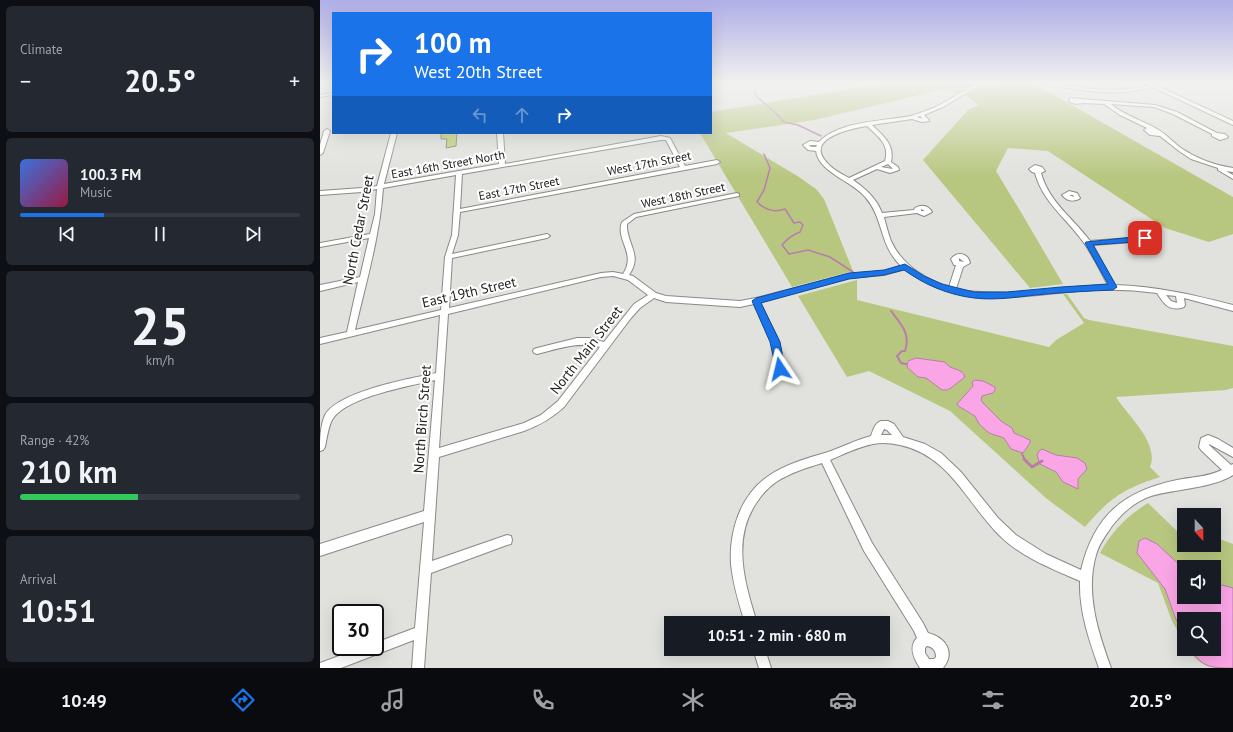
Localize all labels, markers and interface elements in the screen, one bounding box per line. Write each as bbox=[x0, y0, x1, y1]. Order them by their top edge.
text: 100 m bbox=[414, 24, 491, 61]
icon: right bbox=[348, 28, 400, 80]
text: Climate bbox=[20, 41, 63, 58]
text: West 20th Street bbox=[414, 60, 542, 83]
text: 20.5° bbox=[124, 61, 196, 100]
text: − bbox=[20, 67, 31, 95]
text: + bbox=[289, 67, 300, 95]
icon: left bbox=[469, 104, 491, 126]
icon: ahead bbox=[511, 104, 533, 126]
icon: right bbox=[553, 104, 575, 126]
street label: East 16th Street North bbox=[390, 147, 506, 181]
street label: West 17th Street bbox=[606, 148, 692, 178]
text: 100.3 FM bbox=[80, 165, 141, 184]
street label: North Cedar Street bbox=[339, 173, 378, 286]
street label: East 17th Street bbox=[477, 173, 561, 203]
street label: West 18th Street bbox=[640, 179, 726, 211]
text: Music bbox=[80, 184, 112, 201]
pin bbox=[1128, 221, 1162, 255]
icon: previous bbox=[56, 223, 78, 245]
icon: pause bbox=[149, 223, 171, 245]
icon: next bbox=[242, 223, 264, 245]
icon: arrive bbox=[1134, 227, 1156, 249]
street label: East 19th Street bbox=[420, 272, 518, 312]
text: 25 bbox=[131, 292, 189, 359]
street label: North Main Street bbox=[546, 302, 626, 398]
position arrow bbox=[759, 348, 801, 390]
text: km/h bbox=[146, 352, 174, 369]
street label: North Birch Street bbox=[409, 364, 435, 474]
text: Range · 42% bbox=[20, 432, 89, 449]
text: 210 km bbox=[20, 452, 118, 491]
north arrow bbox=[1177, 508, 1221, 552]
map controls bbox=[1177, 508, 1221, 656]
button: sound bbox=[1177, 560, 1221, 604]
text: Arrival bbox=[20, 571, 56, 588]
text: 10:51 bbox=[20, 591, 96, 630]
speed limit sign: 30 bbox=[332, 604, 384, 656]
button: search bbox=[1177, 612, 1221, 656]
text: 10:51 · 2 min · 680 m bbox=[708, 626, 846, 645]
icon: directions bbox=[229, 686, 257, 714]
icon: music bbox=[379, 686, 407, 714]
icon: phone bbox=[529, 686, 557, 714]
icon: climate bbox=[679, 686, 707, 714]
icon: car bbox=[829, 686, 857, 714]
icon: filters bbox=[979, 686, 1007, 714]
text: 10:49 bbox=[61, 689, 107, 712]
text: 20.5° bbox=[1129, 689, 1172, 712]

